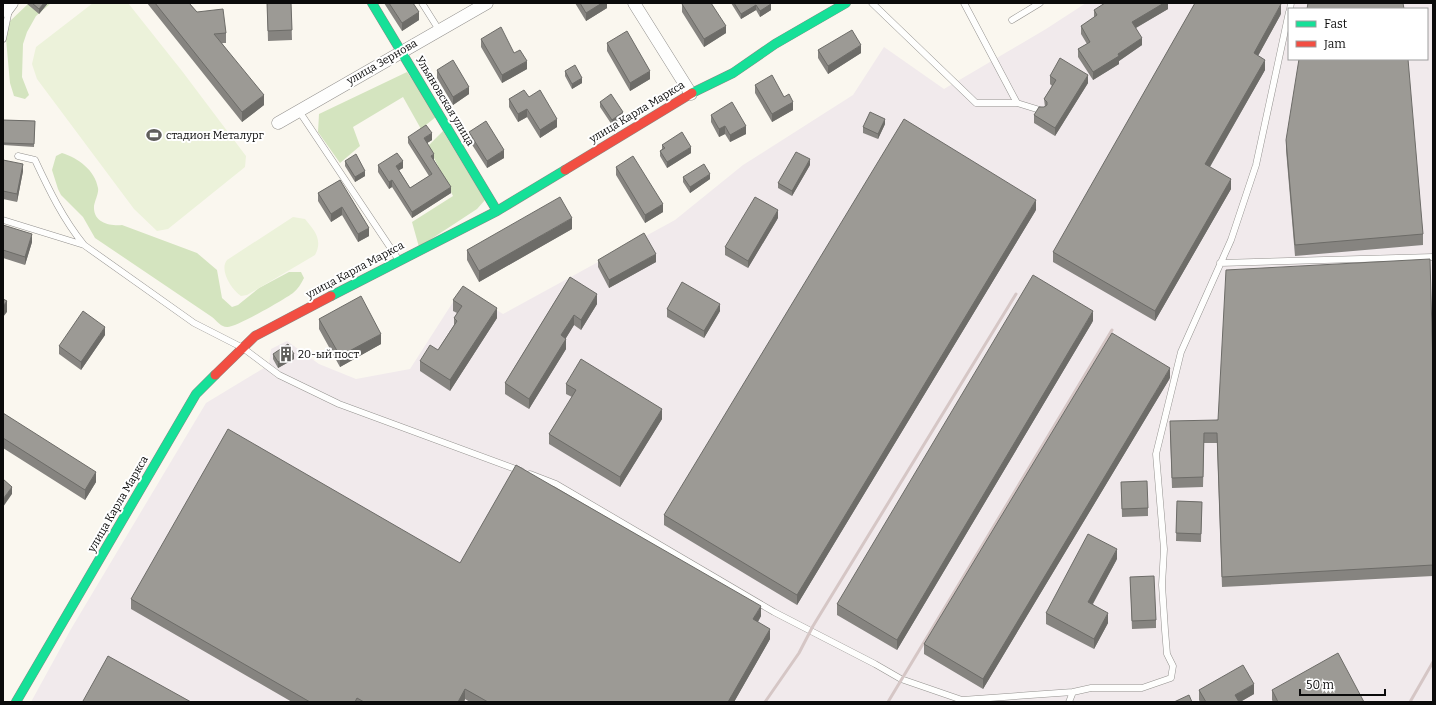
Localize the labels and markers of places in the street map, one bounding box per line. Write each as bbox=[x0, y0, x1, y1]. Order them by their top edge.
sports icon: стадион Металург bbox=[145, 126, 163, 144]
place label: стадион Металург bbox=[166, 129, 265, 142]
building icon: 20-ый пост bbox=[277, 345, 295, 363]
place label: 20-ый пост bbox=[298, 348, 359, 361]

